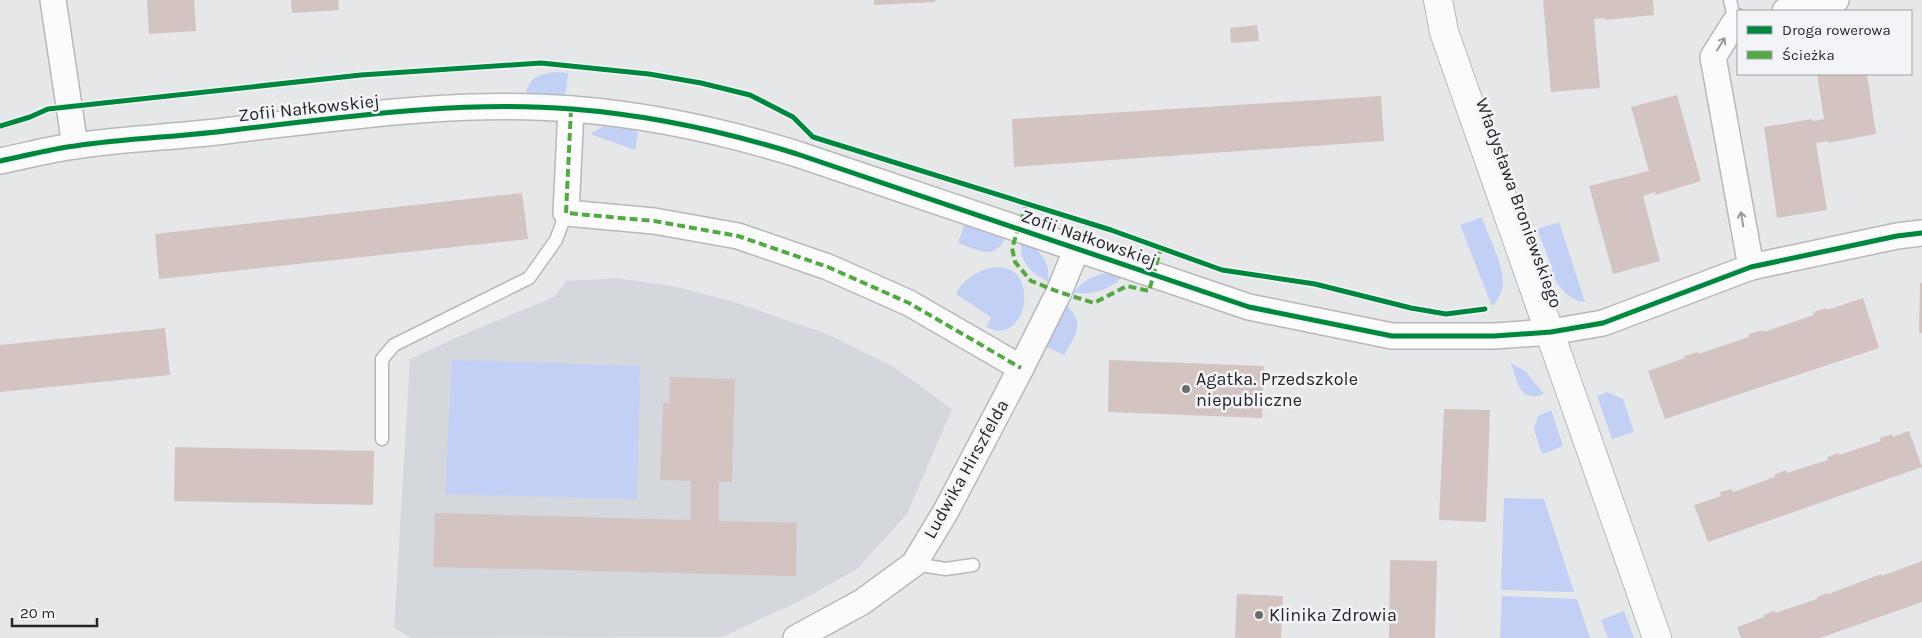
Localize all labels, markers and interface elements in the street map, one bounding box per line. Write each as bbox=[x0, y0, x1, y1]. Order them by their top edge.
legend bbox=[1737, 10, 1912, 75]
text: Droga rowerowa bbox=[1782, 21, 1891, 39]
one-way arrow bbox=[1717, 38, 1727, 52]
text: Ścieżka bbox=[1782, 46, 1835, 64]
street label: Zofii Nałkowskiej bbox=[237, 90, 381, 126]
street label: Władysława Broniewskiego bbox=[1471, 95, 1567, 311]
street label: Zofii Nałkowskiej bbox=[1018, 205, 1160, 271]
one-way arrow bbox=[1737, 212, 1747, 228]
place label: Agatka. Przedszkole niepubliczne bbox=[1196, 368, 1358, 411]
marker: Agatka. Przedszkole niepubliczne bbox=[1180, 383, 1192, 395]
street label: Ludwika Hirszfelda bbox=[919, 396, 1013, 542]
scale bar bbox=[12, 596, 98, 628]
text: 20 m bbox=[20, 604, 55, 622]
place label: Klinika Zdrowia bbox=[1269, 604, 1397, 626]
marker: Klinika Zdrowia bbox=[1253, 609, 1265, 621]

